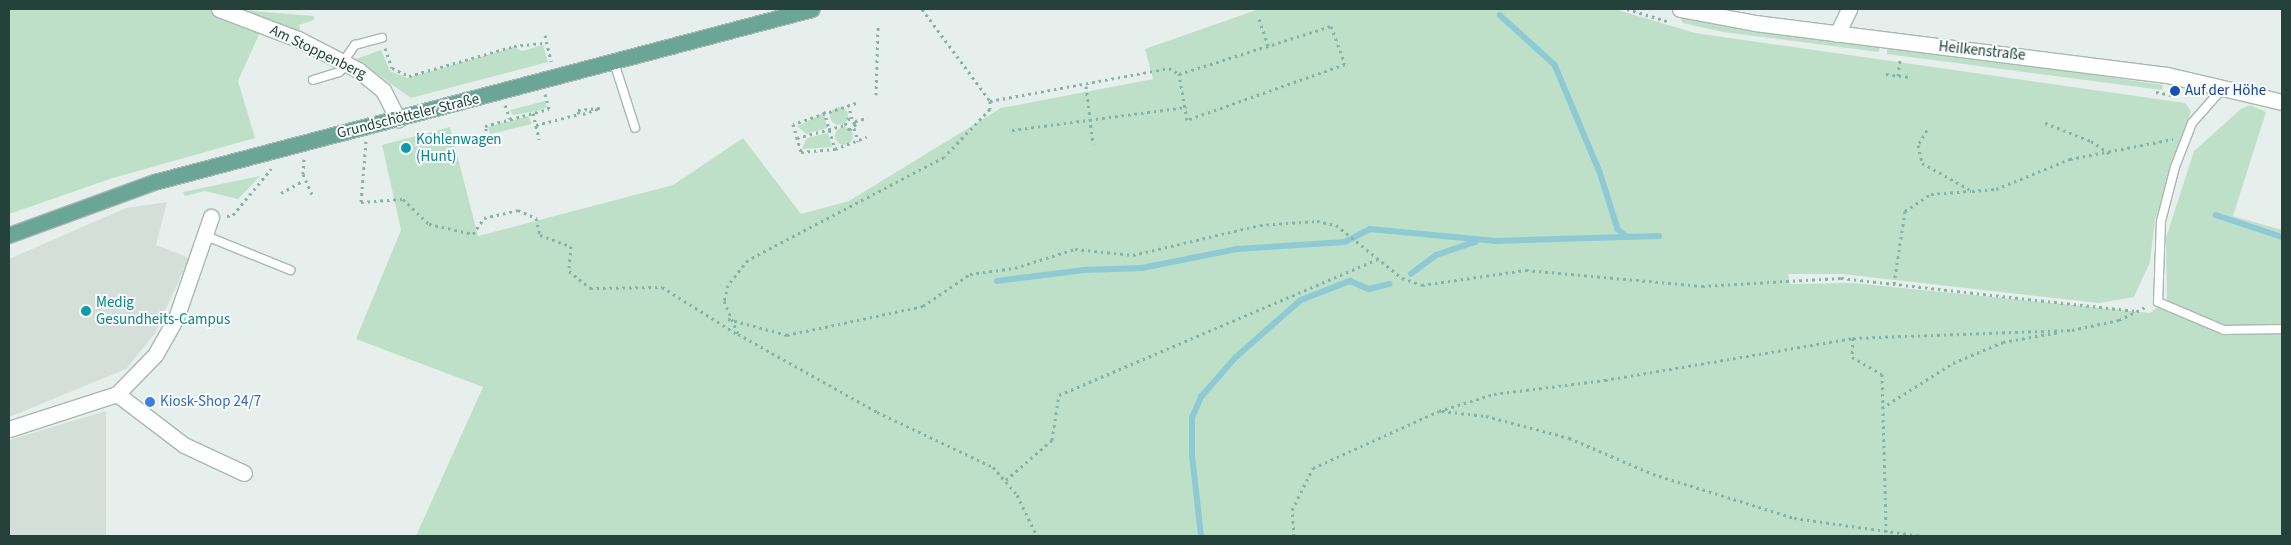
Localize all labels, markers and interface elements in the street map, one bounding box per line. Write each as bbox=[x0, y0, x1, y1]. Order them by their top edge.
street label: Am Stoppenberg bbox=[267, 21, 369, 83]
street label: Heilkenstraße bbox=[1938, 37, 2026, 65]
place label: Auf der Höhe bbox=[2185, 82, 2266, 100]
marker: Auf der Höhe bbox=[2169, 85, 2181, 97]
street label: Grundschötteler Straße bbox=[335, 90, 481, 142]
place label: Kohlenwagen (Hunt) bbox=[416, 130, 502, 165]
marker: Kohlenwagen (Hunt) bbox=[400, 142, 412, 154]
place label: Medig Gesundheits-Campus bbox=[96, 293, 230, 328]
marker: Medig Gesundheits-Campus bbox=[80, 305, 92, 317]
place label: Kiosk-Shop 24/7 bbox=[160, 393, 261, 411]
marker: Kiosk-Shop 24/7 bbox=[144, 396, 156, 408]

